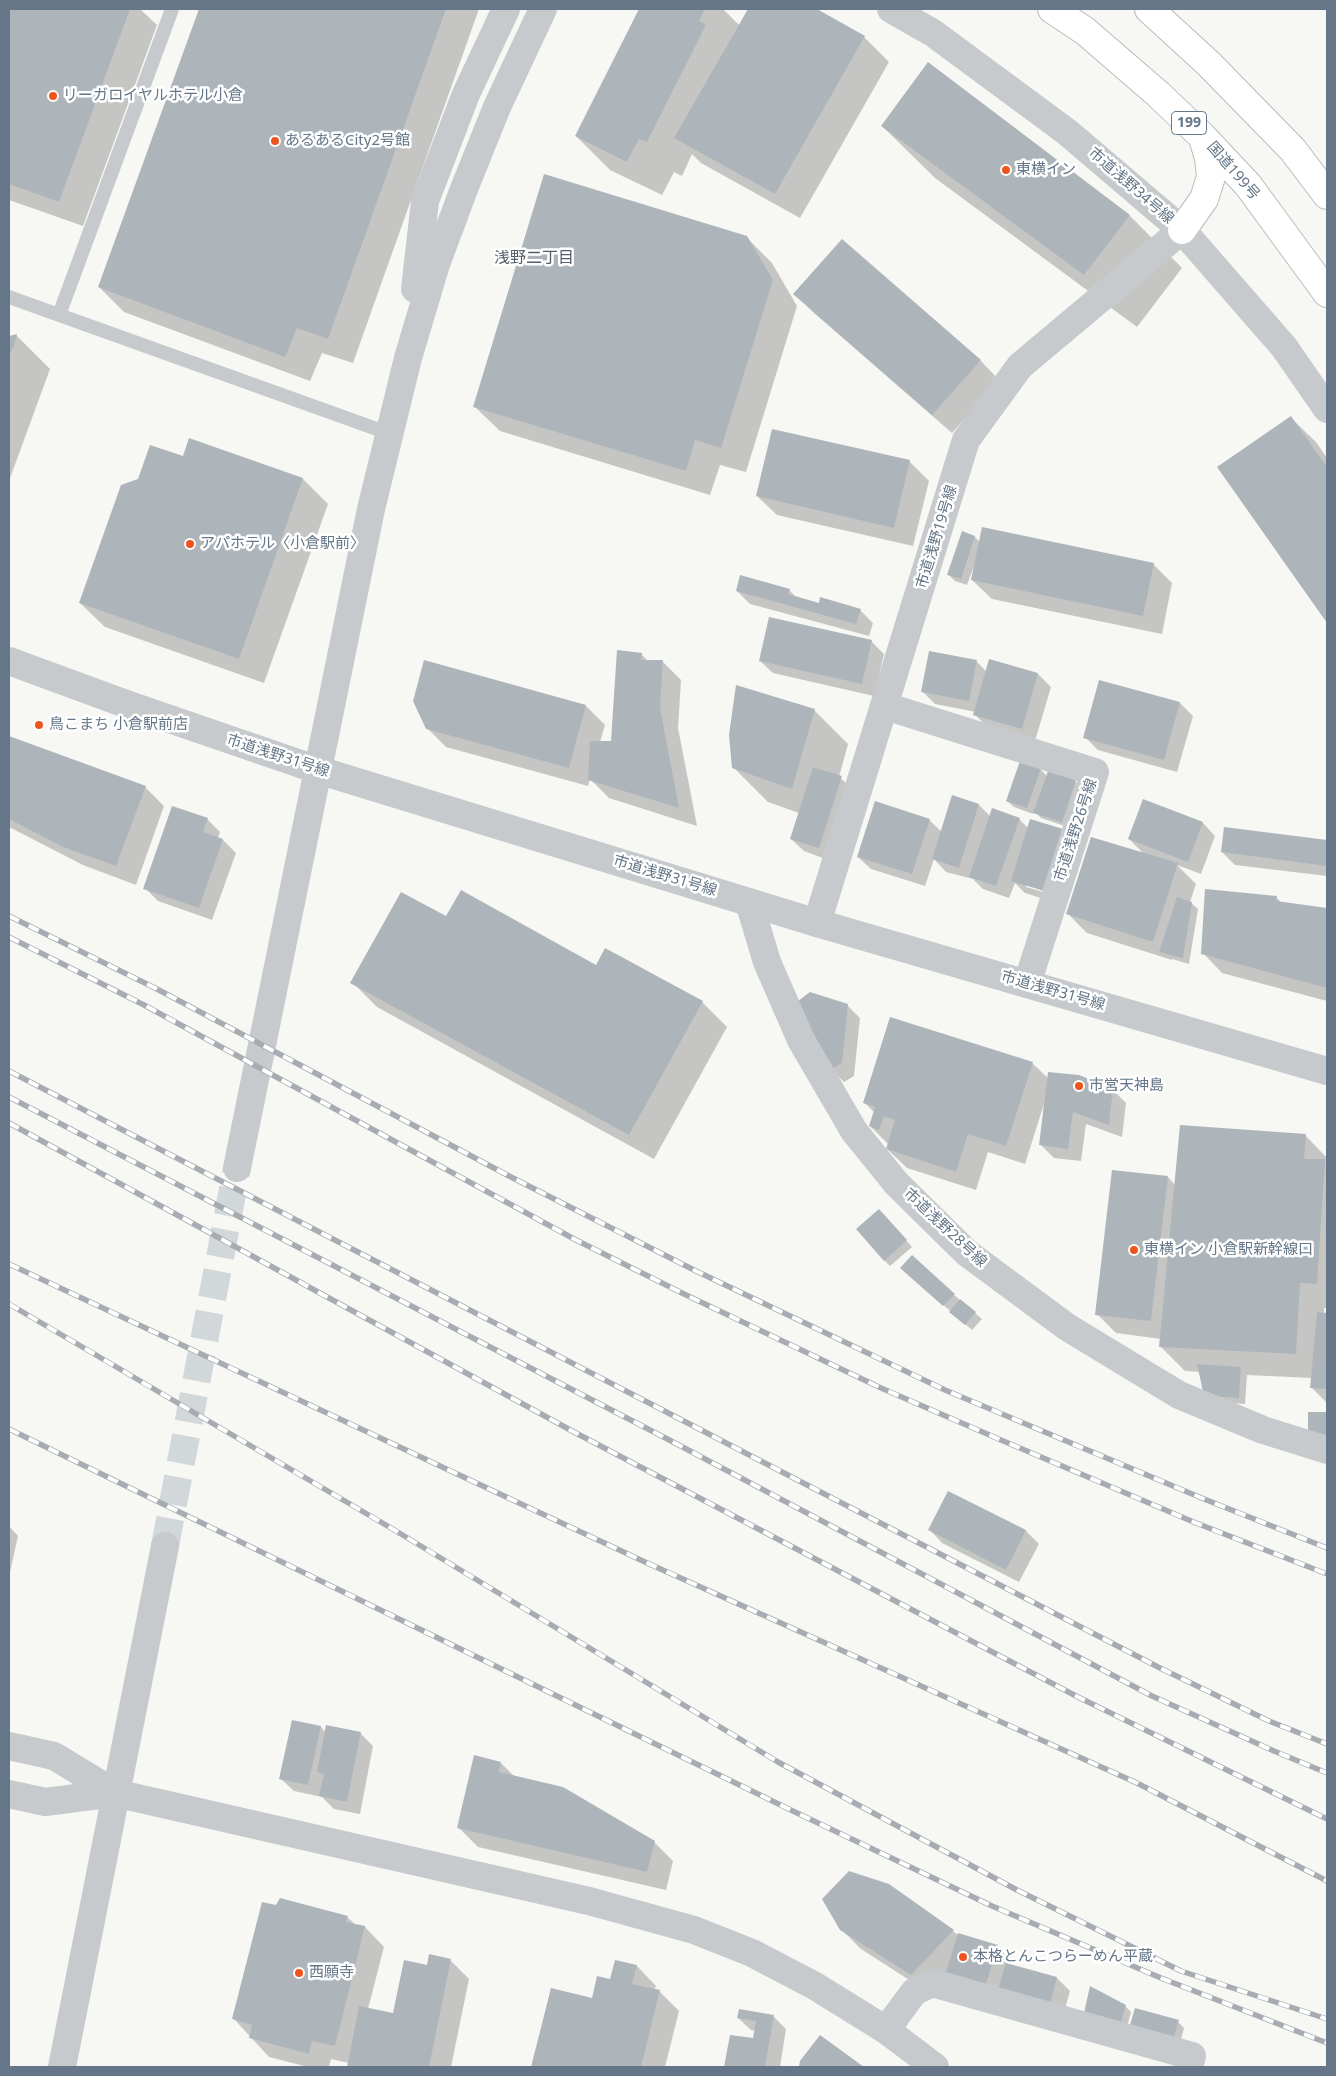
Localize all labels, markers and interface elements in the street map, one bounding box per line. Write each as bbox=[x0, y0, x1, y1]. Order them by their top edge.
place label: リーガロイヤルホテル小倉 bbox=[63, 87, 243, 105]
marker: リーガロイヤルホテル小倉 bbox=[47, 90, 59, 102]
road number: 199 bbox=[1172, 112, 1206, 134]
place label: あるあるCity2号館 bbox=[285, 132, 410, 150]
marker: あるあるCity2号館 bbox=[269, 135, 281, 147]
street label: 国道199号 bbox=[1203, 138, 1263, 204]
street label: 市道浅野34号線 bbox=[1085, 144, 1177, 228]
place label: 東横イン bbox=[1016, 161, 1076, 179]
marker: 東横イン bbox=[1000, 164, 1012, 176]
district label: 浅野二丁目 bbox=[494, 248, 574, 268]
street label: 市道浅野19号線 bbox=[913, 483, 961, 591]
place label: アパホテル〈小倉駅前〉 bbox=[200, 535, 365, 553]
marker: アパホテル〈小倉駅前〉 bbox=[184, 538, 196, 550]
place label: 鳥こまち 小倉駅前店 bbox=[49, 716, 188, 734]
marker: 鳥こまち 小倉駅前店 bbox=[33, 719, 45, 731]
street label: 市道浅野31号線 bbox=[224, 731, 332, 781]
street label: 市道浅野26号線 bbox=[1051, 776, 1101, 884]
street label: 市道浅野31号線 bbox=[611, 852, 719, 900]
street label: 市道浅野31号線 bbox=[999, 968, 1107, 1014]
place label: 市営天神島 bbox=[1089, 1077, 1164, 1095]
marker: 市営天神島 bbox=[1073, 1080, 1085, 1092]
street label: 市道浅野28号線 bbox=[900, 1185, 990, 1271]
place label: 東横イン 小倉駅新幹線口 bbox=[1144, 1241, 1313, 1259]
marker: 東横イン 小倉駅新幹線口 bbox=[1128, 1244, 1140, 1256]
place label: 本格とんこつらーめん平蔵 bbox=[973, 1948, 1153, 1966]
marker: 本格とんこつらーめん平蔵 bbox=[957, 1951, 969, 1963]
place label: 西願寺 bbox=[309, 1964, 354, 1982]
marker: 西願寺 bbox=[293, 1967, 305, 1979]

